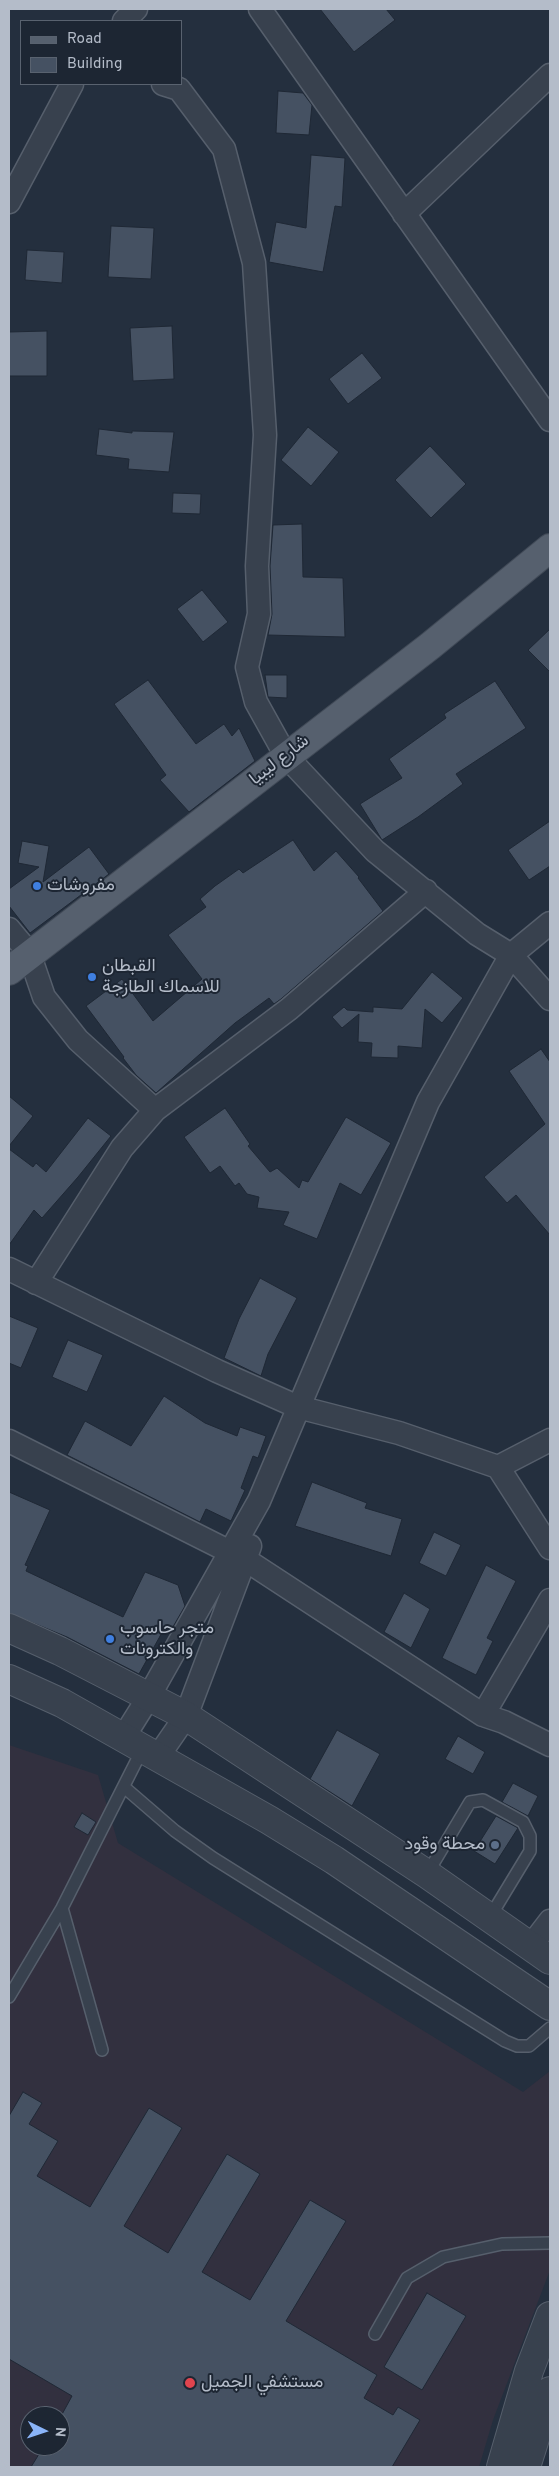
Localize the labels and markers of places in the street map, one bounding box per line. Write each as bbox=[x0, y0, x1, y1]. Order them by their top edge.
place label: مفروشات bbox=[47, 875, 115, 897]
marker: مفروشات bbox=[31, 880, 43, 892]
place label: القبطان للاسماك الطازجة bbox=[102, 956, 220, 999]
marker: القبطان للاسماك الطازجة bbox=[86, 971, 98, 983]
place label: متجر حاسوب والكترونات bbox=[120, 1618, 214, 1660]
marker: متجر حاسوب والكترونات bbox=[104, 1633, 116, 1645]
place label: محطة وقود bbox=[405, 1834, 485, 1856]
marker: محطة وقود bbox=[489, 1839, 501, 1851]
place label: مستشفي الجميل bbox=[201, 2372, 323, 2394]
marker: مستشفي الجميل bbox=[183, 2376, 197, 2390]

